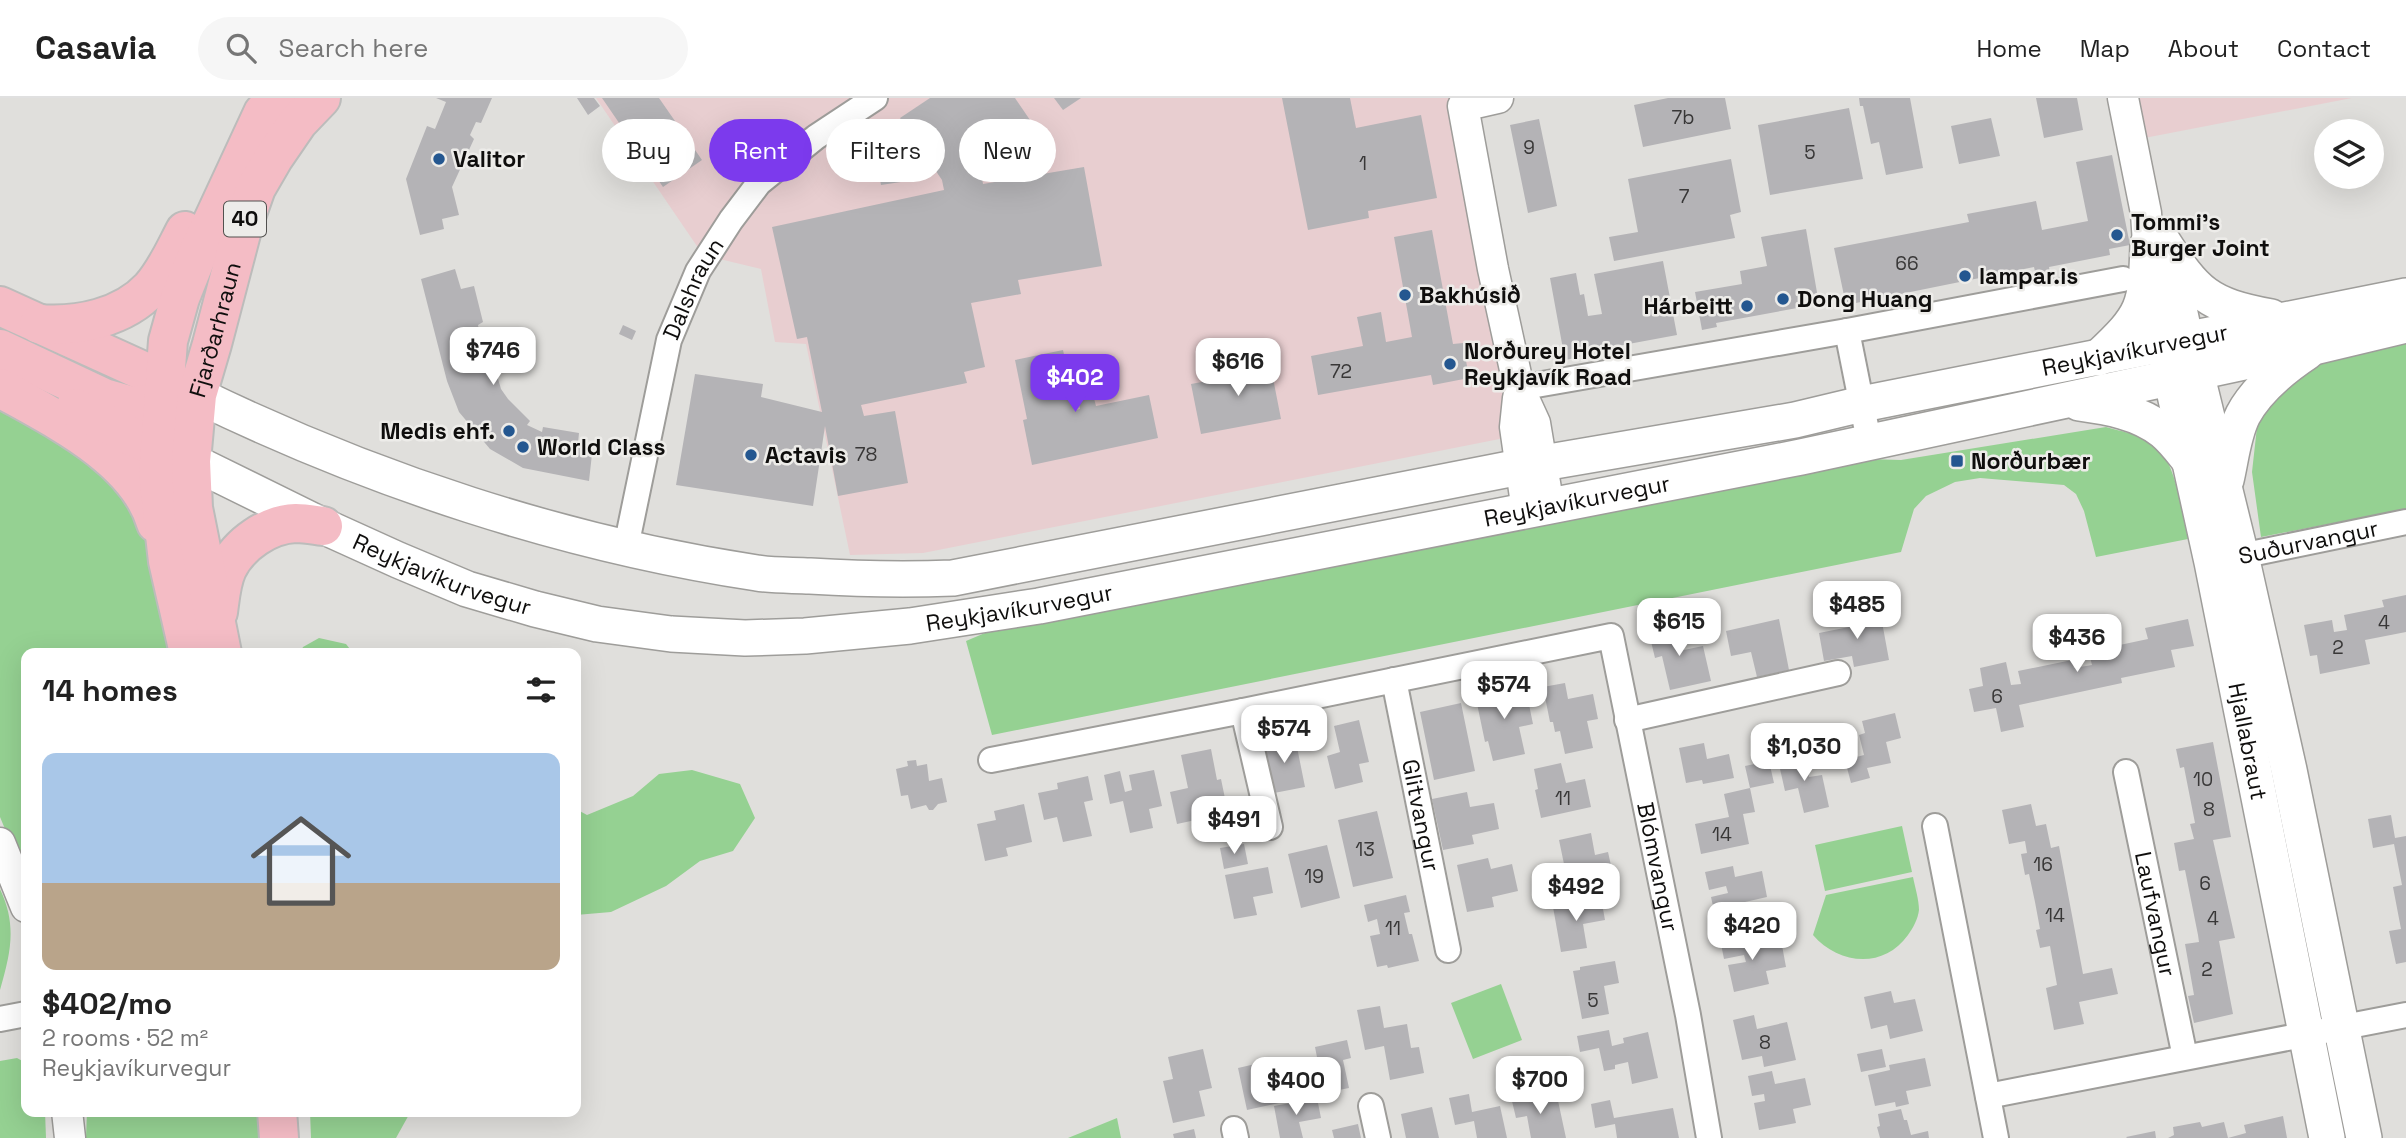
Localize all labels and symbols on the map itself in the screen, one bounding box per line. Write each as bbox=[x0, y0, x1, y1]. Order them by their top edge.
house number: 7b bbox=[1672, 105, 1694, 130]
house number: 9 bbox=[1523, 135, 1535, 160]
house number: 5 bbox=[1804, 140, 1816, 165]
place label: Valitor bbox=[453, 144, 525, 174]
marker: Valitor bbox=[431, 151, 447, 167]
house number: 1 bbox=[1359, 151, 1367, 176]
house number: 7 bbox=[1679, 184, 1690, 209]
road number: 40 bbox=[224, 202, 266, 236]
place label: Tommi's Burger Joint bbox=[2131, 207, 2270, 263]
marker: Tommi's Burger Joint bbox=[2109, 227, 2125, 243]
street label: Dalshraun bbox=[656, 232, 730, 344]
house number: 66 bbox=[1895, 251, 1919, 276]
street label: Fjarðarhraun bbox=[182, 259, 248, 401]
place label: lampar.is bbox=[1979, 261, 2078, 291]
marker: lampar.is bbox=[1957, 268, 1973, 284]
place label: Bakhúsið bbox=[1419, 280, 1521, 310]
place label: Dong Huang bbox=[1797, 284, 1932, 314]
marker: Bakhúsið bbox=[1397, 287, 1413, 303]
place label: Hárbeitt bbox=[1643, 291, 1733, 321]
marker: Dong Huang bbox=[1775, 291, 1791, 307]
marker: Hárbeitt bbox=[1739, 298, 1755, 314]
street label: Reykjavíkurvegur bbox=[2039, 317, 2231, 383]
pin: $746 bbox=[452, 328, 534, 387]
place label: Norðurey Hotel Reykjavík Road bbox=[1464, 336, 1632, 392]
pin: $616 bbox=[1197, 338, 1279, 398]
pin: $402 bbox=[1034, 354, 1116, 414]
marker: Norðurey Hotel Reykjavík Road bbox=[1442, 356, 1458, 372]
house number: 72 bbox=[1330, 359, 1352, 384]
place label: Medis ehf. bbox=[380, 416, 495, 446]
marker: Medis ehf. bbox=[501, 423, 517, 439]
place label: World Class bbox=[537, 432, 666, 462]
marker: World Class bbox=[515, 439, 531, 455]
place label: Actavis bbox=[765, 440, 847, 470]
house number: 78 bbox=[855, 442, 877, 467]
place label: Norðurbær bbox=[1971, 446, 2091, 476]
marker: Actavis bbox=[743, 447, 759, 463]
marker: Norðurbær bbox=[1949, 453, 1965, 469]
street label: Reykjavíkurvegur bbox=[1481, 468, 1673, 534]
street label: Suðurvangur bbox=[2236, 513, 2381, 571]
street label: Reykjavíkurvegur bbox=[348, 526, 535, 622]
street label: Reykjavíkurvegur bbox=[924, 577, 1115, 638]
pin: $485 bbox=[1816, 582, 1898, 641]
pin: $615 bbox=[1638, 598, 1720, 658]
house number: 4 bbox=[2378, 610, 2390, 635]
pin: $436 bbox=[2036, 614, 2118, 674]
house number: 2 bbox=[2332, 635, 2344, 660]
pin: $574 bbox=[1463, 662, 1545, 721]
street label: Hjallabraut bbox=[2221, 680, 2274, 803]
house number: 6 bbox=[1991, 684, 2003, 709]
pin: $574 bbox=[1243, 706, 1325, 765]
pin: $1,030 bbox=[1747, 724, 1861, 783]
street label: Glitvangur bbox=[1395, 756, 1447, 874]
house number: 10 bbox=[2193, 767, 2213, 792]
house number: 11 bbox=[1555, 786, 1571, 811]
pin: $491 bbox=[1193, 796, 1275, 856]
house number: 8 bbox=[2203, 797, 2215, 822]
street label: Blómvangur bbox=[1630, 800, 1686, 934]
house number: 14 bbox=[1712, 822, 1732, 847]
house number: 13 bbox=[1355, 837, 1375, 862]
street label: Laufvangur bbox=[2128, 849, 2183, 979]
house number: 16 bbox=[2033, 852, 2053, 877]
house number: 19 bbox=[1304, 864, 1324, 889]
pin: $492 bbox=[1535, 864, 1617, 923]
house number: 6 bbox=[2199, 871, 2211, 896]
pin: $420 bbox=[1711, 902, 1793, 962]
house number: 14 bbox=[2045, 903, 2065, 928]
house number: 4 bbox=[2207, 906, 2219, 931]
house number: 11 bbox=[1385, 916, 1401, 941]
house number: 2 bbox=[2201, 957, 2213, 982]
house number: 5 bbox=[1587, 988, 1599, 1013]
house number: 8 bbox=[1759, 1030, 1771, 1055]
pin: $700 bbox=[1499, 1056, 1581, 1116]
pin: $400 bbox=[1255, 1058, 1337, 1117]

